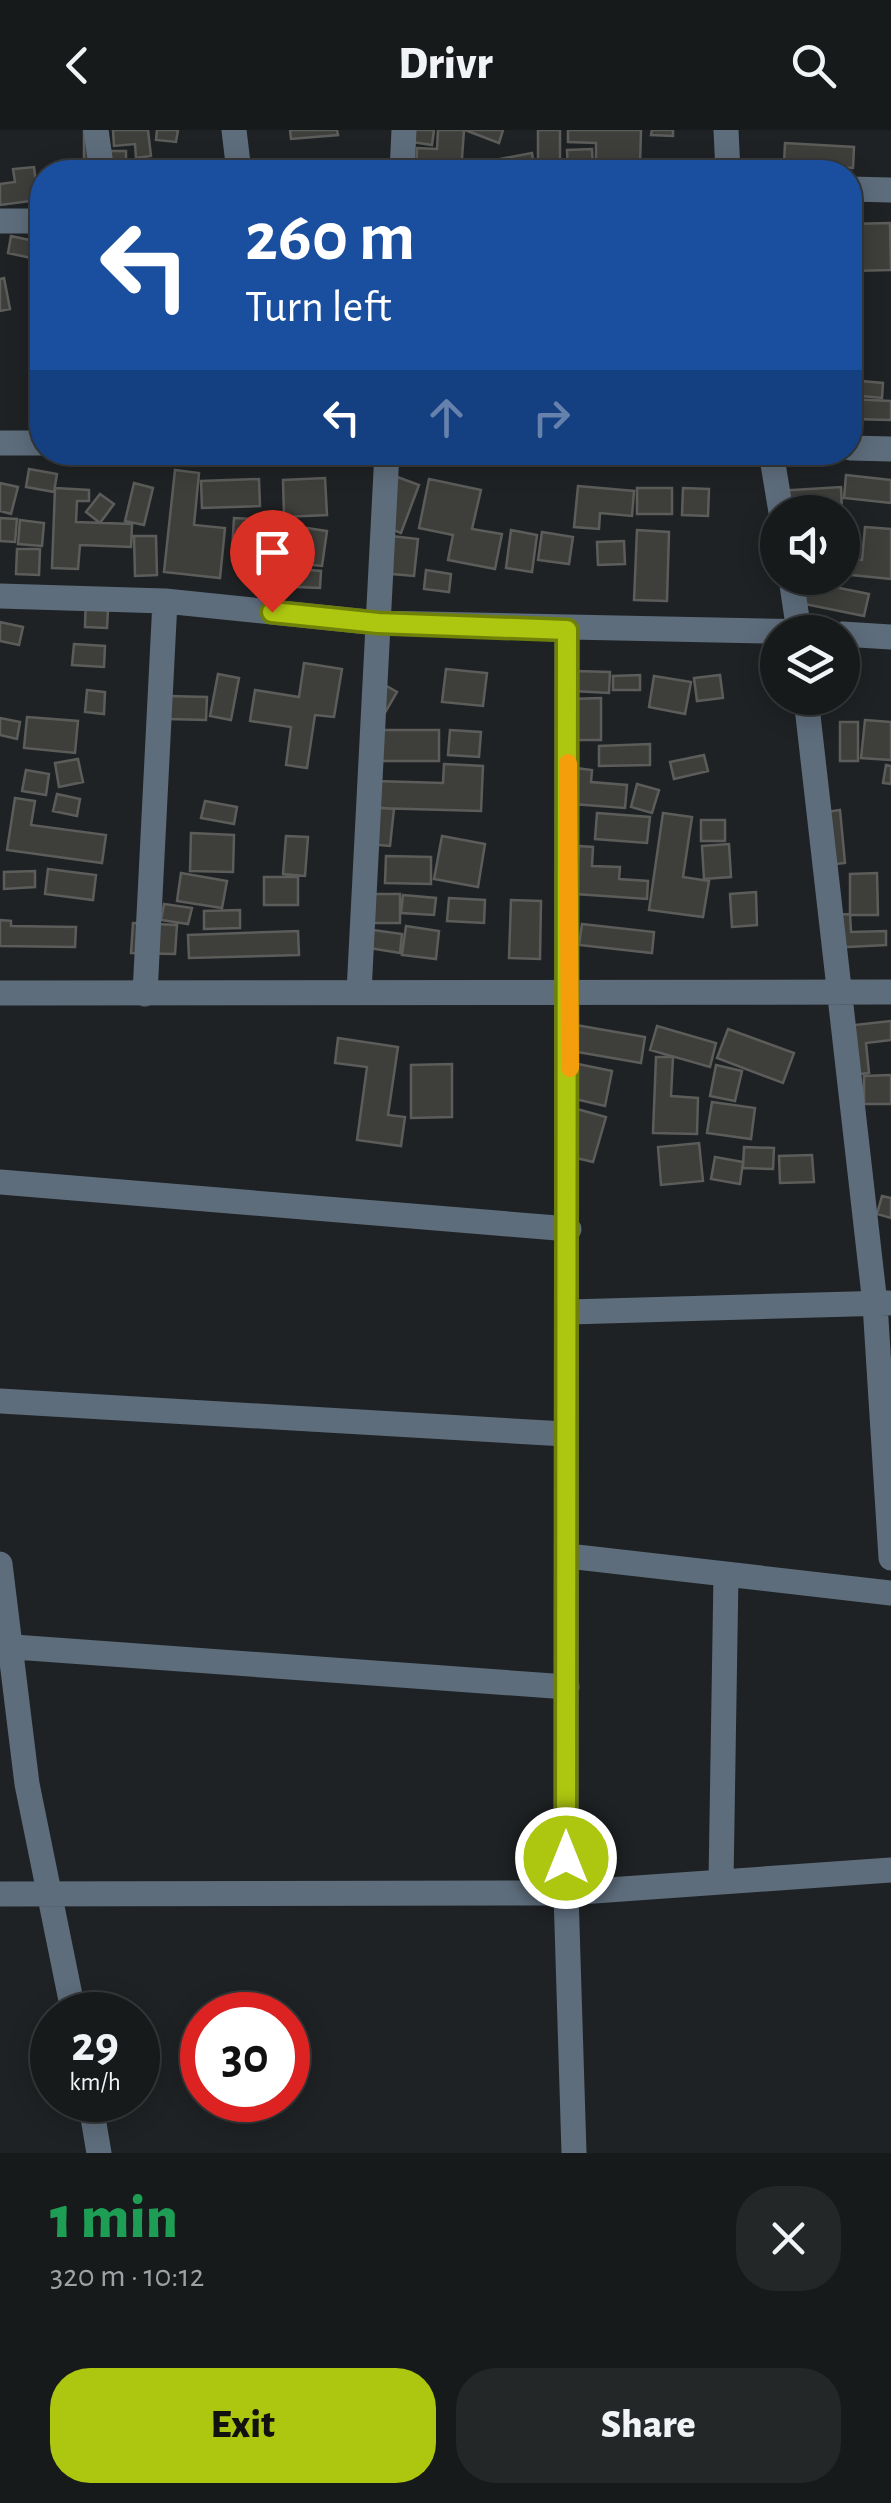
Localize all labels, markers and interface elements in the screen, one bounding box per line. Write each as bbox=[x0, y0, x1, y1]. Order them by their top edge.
icon: back bbox=[50, 38, 105, 93]
icon: search bbox=[786, 38, 841, 93]
text: Drivr bbox=[398, 42, 493, 87]
icon: left bbox=[80, 200, 210, 330]
text: 260 m bbox=[245, 203, 415, 273]
text: Turn left bbox=[245, 285, 392, 330]
icon: left bbox=[314, 390, 369, 445]
icon: ahead bbox=[419, 390, 474, 445]
icon: right bbox=[524, 390, 579, 445]
map controls bbox=[760, 495, 860, 715]
button: sound bbox=[760, 495, 860, 595]
pin bbox=[230, 510, 315, 613]
icon: arrive bbox=[245, 525, 300, 580]
button: layers bbox=[760, 615, 860, 715]
position arrow bbox=[514, 1806, 618, 1910]
speed limit sign: 30 bbox=[180, 1992, 310, 2122]
text: 29 bbox=[71, 2020, 119, 2070]
text: km/h bbox=[69, 2070, 121, 2095]
button: close bbox=[736, 2186, 841, 2291]
text: 1 min bbox=[50, 2189, 178, 2249]
text: 320 m · 10:12 bbox=[50, 2260, 204, 2292]
button: Exit bbox=[50, 2368, 436, 2483]
button: Share bbox=[456, 2368, 841, 2483]

